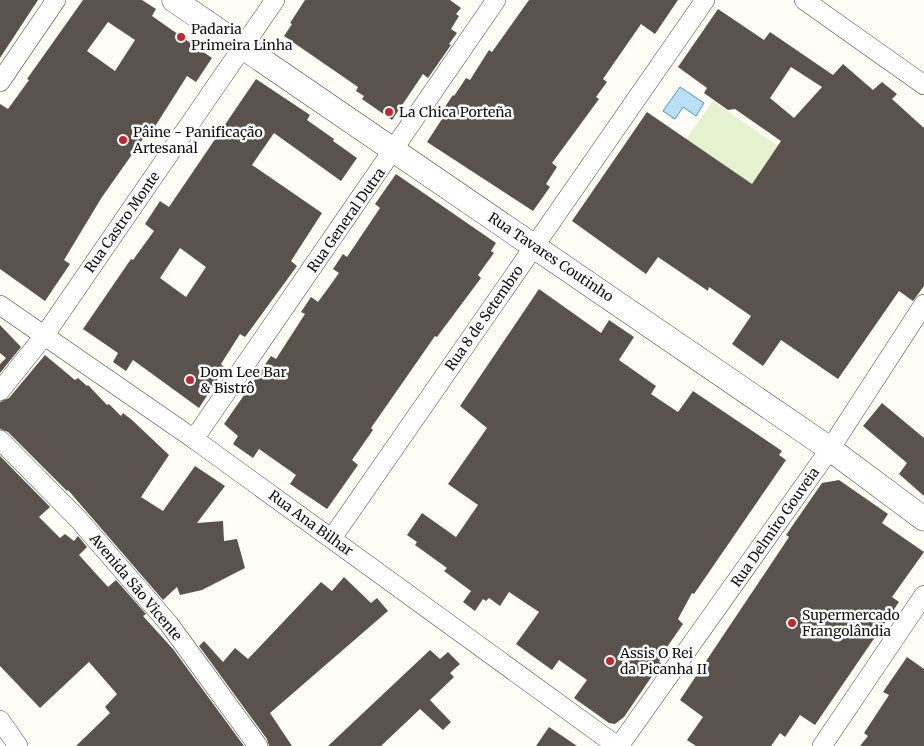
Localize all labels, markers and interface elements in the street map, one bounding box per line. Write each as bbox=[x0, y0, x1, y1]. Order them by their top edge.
place label: Padaria Primeira Linha bbox=[191, 20, 293, 54]
marker: Padaria Primeira Linha bbox=[175, 31, 187, 43]
place label: La Chica Porteña bbox=[399, 103, 513, 121]
marker: La Chica Porteña bbox=[383, 106, 395, 118]
place label: Pâine - Panificação Artesanal bbox=[132, 123, 263, 157]
marker: Pâine - Panificação Artesanal bbox=[117, 134, 129, 146]
street label: Rua General Dutra bbox=[303, 164, 389, 276]
street label: Rua Castro Monte bbox=[80, 168, 164, 276]
street label: Rua Tavares Coutinho bbox=[485, 208, 617, 306]
street label: Rua 8 de Setembro bbox=[441, 262, 527, 374]
place label: Dom Lee Bar & Bistrô bbox=[200, 363, 287, 397]
marker: Dom Lee Bar & Bistrô bbox=[184, 374, 196, 386]
street label: Rua Delmiro Gouveia bbox=[727, 463, 823, 590]
street label: Rua Ana Bilhar bbox=[265, 486, 357, 560]
street label: Avenida São Vicente bbox=[85, 529, 186, 644]
place label: Supermercado Frangolândia bbox=[802, 606, 900, 640]
marker: Supermercado Frangolândia bbox=[786, 617, 798, 629]
place label: Assis O Rei da Picanha II bbox=[619, 644, 707, 678]
marker: Assis O Rei da Picanha II bbox=[604, 655, 616, 667]

